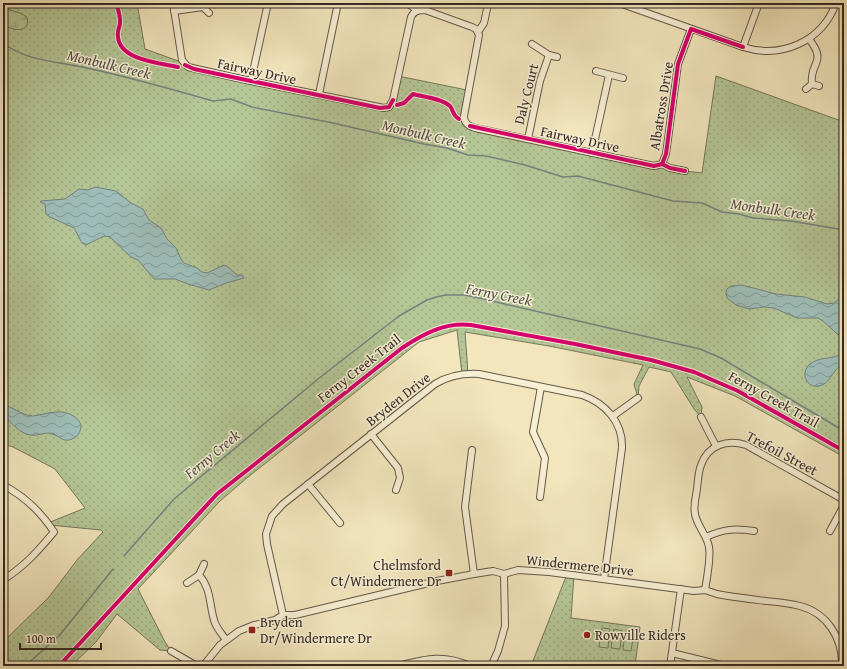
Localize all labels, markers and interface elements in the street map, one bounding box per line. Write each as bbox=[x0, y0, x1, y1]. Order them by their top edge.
water label: Monbulk Creek bbox=[65, 44, 153, 84]
street label: Fairway Drive bbox=[216, 53, 299, 89]
street label: Albatross Drive bbox=[644, 60, 678, 152]
street label: Daly Court bbox=[509, 61, 543, 127]
water label: Monbulk Creek bbox=[380, 114, 468, 154]
street label: Fairway Drive bbox=[539, 121, 622, 157]
water label: Monbulk Creek bbox=[729, 193, 817, 225]
water label: Ferny Creek bbox=[463, 277, 534, 311]
street label: Ferny Creek Trail bbox=[313, 329, 405, 407]
street label: Ferny Creek Trail bbox=[725, 366, 823, 432]
street label: Bryden Drive bbox=[361, 367, 435, 431]
water label: Ferny Creek bbox=[179, 424, 244, 484]
street label: Trefoil Street bbox=[743, 426, 821, 480]
street label: Windermere Drive bbox=[525, 549, 635, 581]
place label: Chelmsford Ct/Windermere Dr bbox=[331, 555, 442, 591]
marker: Chelmsford Ct/Windermere Dr bbox=[444, 568, 454, 578]
place label: Bryden Dr/Windermere Dr bbox=[260, 612, 372, 648]
scale bar bbox=[20, 625, 101, 651]
marker: Bryden Dr/Windermere Dr bbox=[247, 625, 257, 635]
place label: Rowville Riders bbox=[595, 625, 686, 645]
text: 100 m bbox=[26, 630, 56, 647]
marker: Rowville Riders bbox=[582, 630, 592, 640]

